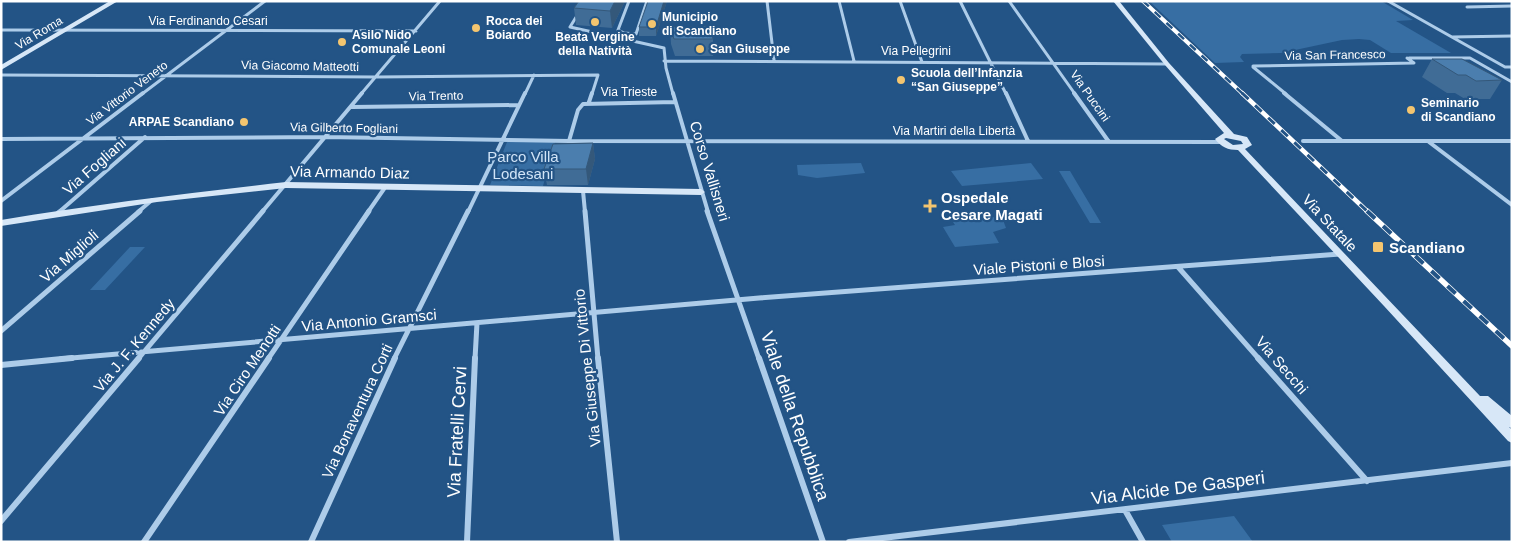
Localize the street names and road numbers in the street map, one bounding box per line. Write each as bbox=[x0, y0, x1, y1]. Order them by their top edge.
street label: Via Roma bbox=[13, 13, 65, 53]
street label: Via Ferdinando Cesari bbox=[148, 14, 268, 28]
street label: Via Pellegrini bbox=[881, 44, 951, 58]
street label: Via San Francesco bbox=[1284, 47, 1386, 63]
street label: Via Vittorio Veneto bbox=[84, 58, 171, 128]
street label: Via Giacomo Matteotti bbox=[241, 58, 359, 74]
street label: Via Puccini bbox=[1067, 68, 1113, 124]
street label: Via Trieste bbox=[601, 85, 658, 99]
street label: Via Trento bbox=[409, 89, 464, 103]
street label: Corso Vallisneri bbox=[687, 119, 733, 223]
street label: Via Gilberto Fogliani bbox=[290, 120, 398, 136]
street label: Via Martiri della Libertà bbox=[893, 124, 1016, 138]
street label: Via Fogliani bbox=[59, 134, 129, 198]
street label: Via Armando Diaz bbox=[290, 162, 410, 182]
street label: Via Statale bbox=[1299, 191, 1361, 255]
street label: Via Miglioli bbox=[36, 226, 102, 286]
street label: Viale Pistoni e Blosi bbox=[973, 252, 1105, 278]
street label: Via Giuseppe Di Vittorio bbox=[570, 288, 604, 448]
street label: Via J. F. Kennedy bbox=[90, 295, 178, 395]
street label: Via Antonio Gramsci bbox=[301, 306, 437, 334]
street label: Via Ciro Menotti bbox=[210, 321, 284, 419]
street label: Viale della Repubblica bbox=[757, 329, 834, 504]
street label: Via Secchi bbox=[1252, 333, 1312, 397]
street label: Via Bonaventura Corti bbox=[318, 341, 396, 481]
street label: Via Fratelli Cervi bbox=[444, 366, 470, 498]
street label: Via Alcide De Gasperi bbox=[1090, 467, 1266, 509]

